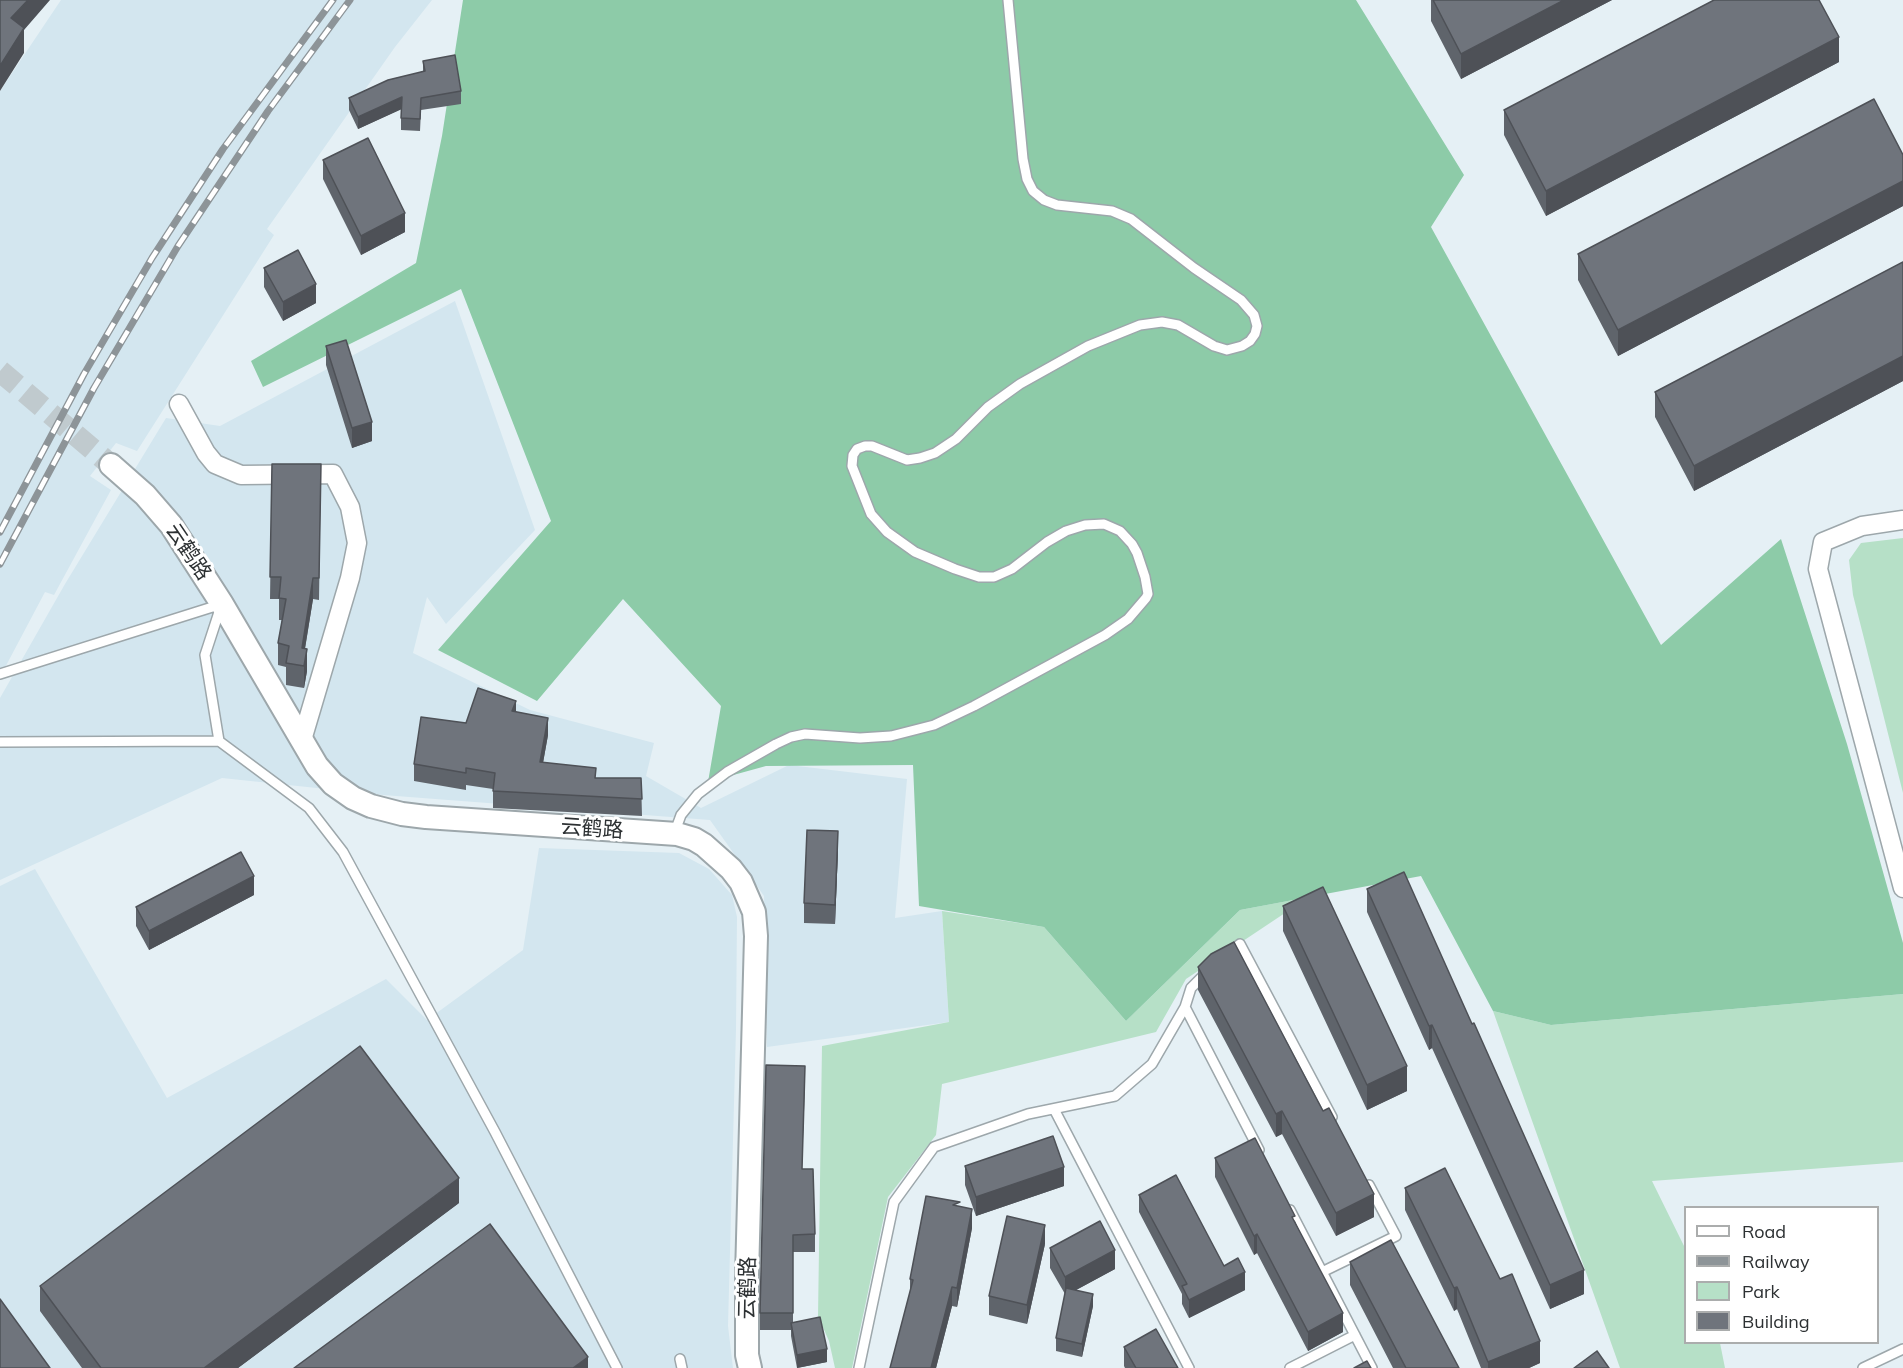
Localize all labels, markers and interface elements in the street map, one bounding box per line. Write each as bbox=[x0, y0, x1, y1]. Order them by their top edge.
street label: 云鹤路 bbox=[160, 519, 216, 585]
street label: 云鹤路 bbox=[560, 814, 624, 844]
legend bbox=[1684, 1206, 1879, 1344]
text: Road bbox=[1742, 1220, 1786, 1243]
text: Railway bbox=[1742, 1250, 1810, 1273]
street label: 云鹤路 bbox=[735, 1256, 761, 1320]
text: Park bbox=[1742, 1280, 1780, 1303]
text: Building bbox=[1742, 1310, 1810, 1333]

